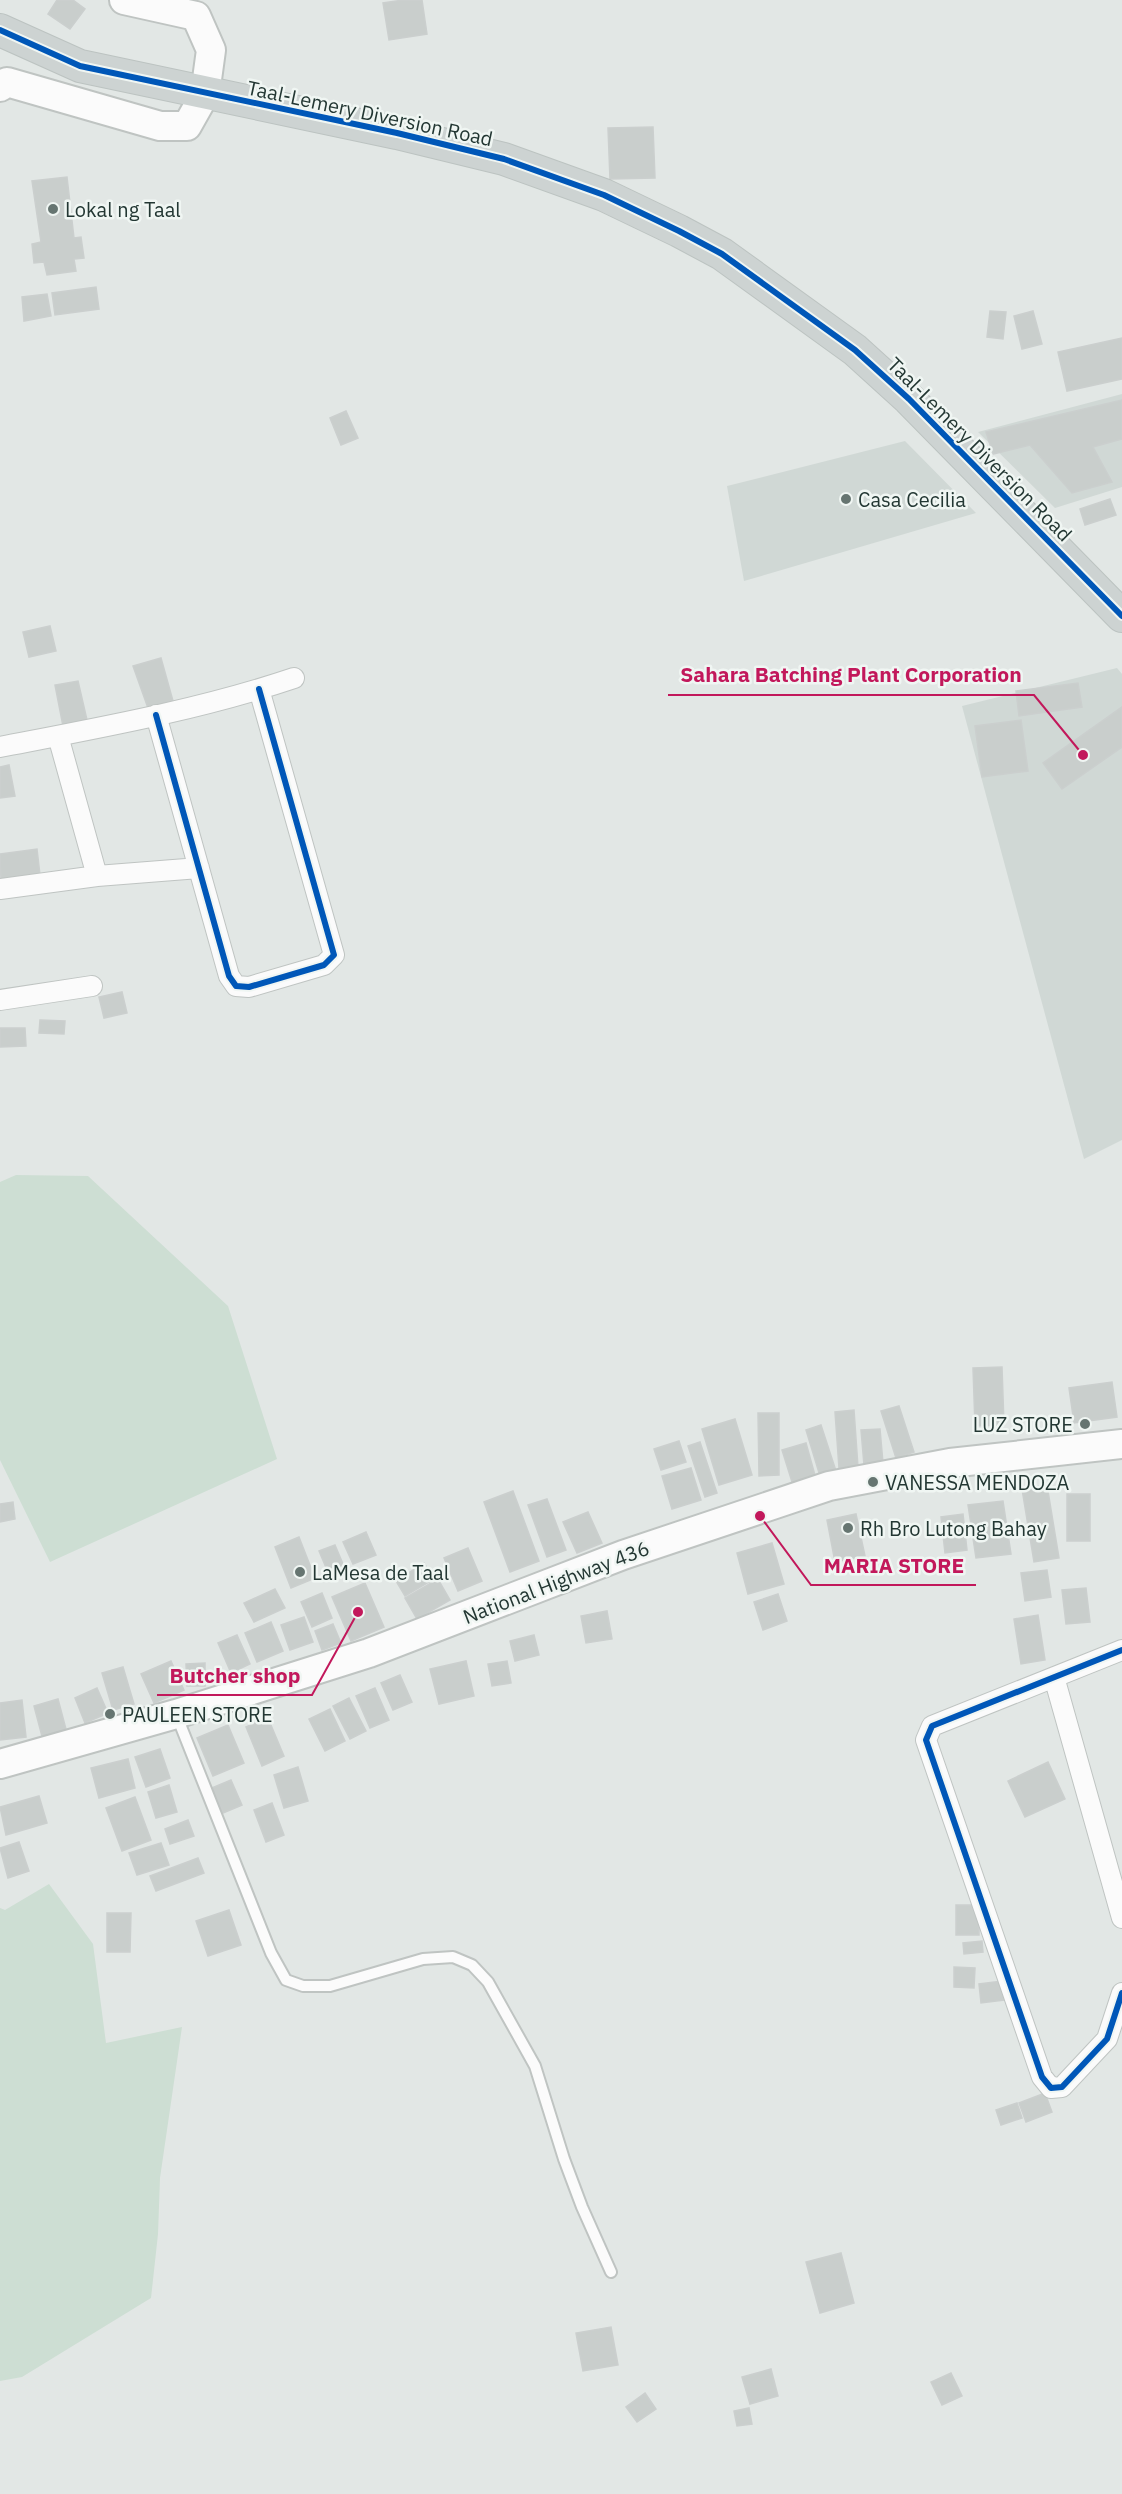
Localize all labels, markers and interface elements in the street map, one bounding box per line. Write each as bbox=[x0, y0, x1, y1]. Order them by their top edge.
street label: Taal-Lemery Diversion Road bbox=[245, 74, 495, 152]
place label: Lokal ng Taal bbox=[65, 196, 181, 223]
marker: Lokal ng Taal bbox=[46, 202, 60, 216]
street label: Taal-Lemery Diversion Road bbox=[882, 351, 1078, 547]
place label: Casa Cecilia bbox=[858, 486, 966, 513]
marker: Casa Cecilia bbox=[839, 492, 853, 506]
callout: Sahara Batching Plant Corporation bbox=[668, 656, 1034, 695]
text: Sahara Batching Plant Corporation bbox=[680, 660, 1022, 688]
place label: LUZ STORE bbox=[973, 1411, 1073, 1438]
marker: LUZ STORE bbox=[1078, 1417, 1092, 1431]
place label: VANESSA MENDOZA bbox=[885, 1469, 1069, 1496]
marker: VANESSA MENDOZA bbox=[866, 1475, 880, 1489]
place label: Rh Bro Lutong Bahay bbox=[860, 1515, 1047, 1542]
marker: Rh Bro Lutong Bahay bbox=[841, 1521, 855, 1535]
street label: National Highway 436 bbox=[459, 1534, 653, 1630]
callout: MARIA STORE bbox=[811, 1546, 976, 1585]
text: MARIA STORE bbox=[824, 1551, 964, 1579]
place label: LaMesa de Taal bbox=[312, 1559, 449, 1586]
marker: LaMesa de Taal bbox=[293, 1565, 307, 1579]
callout: Butcher shop bbox=[157, 1656, 312, 1695]
text: Butcher shop bbox=[170, 1661, 300, 1689]
place label: PAULEEN STORE bbox=[122, 1701, 273, 1728]
marker: PAULEEN STORE bbox=[103, 1707, 117, 1721]

